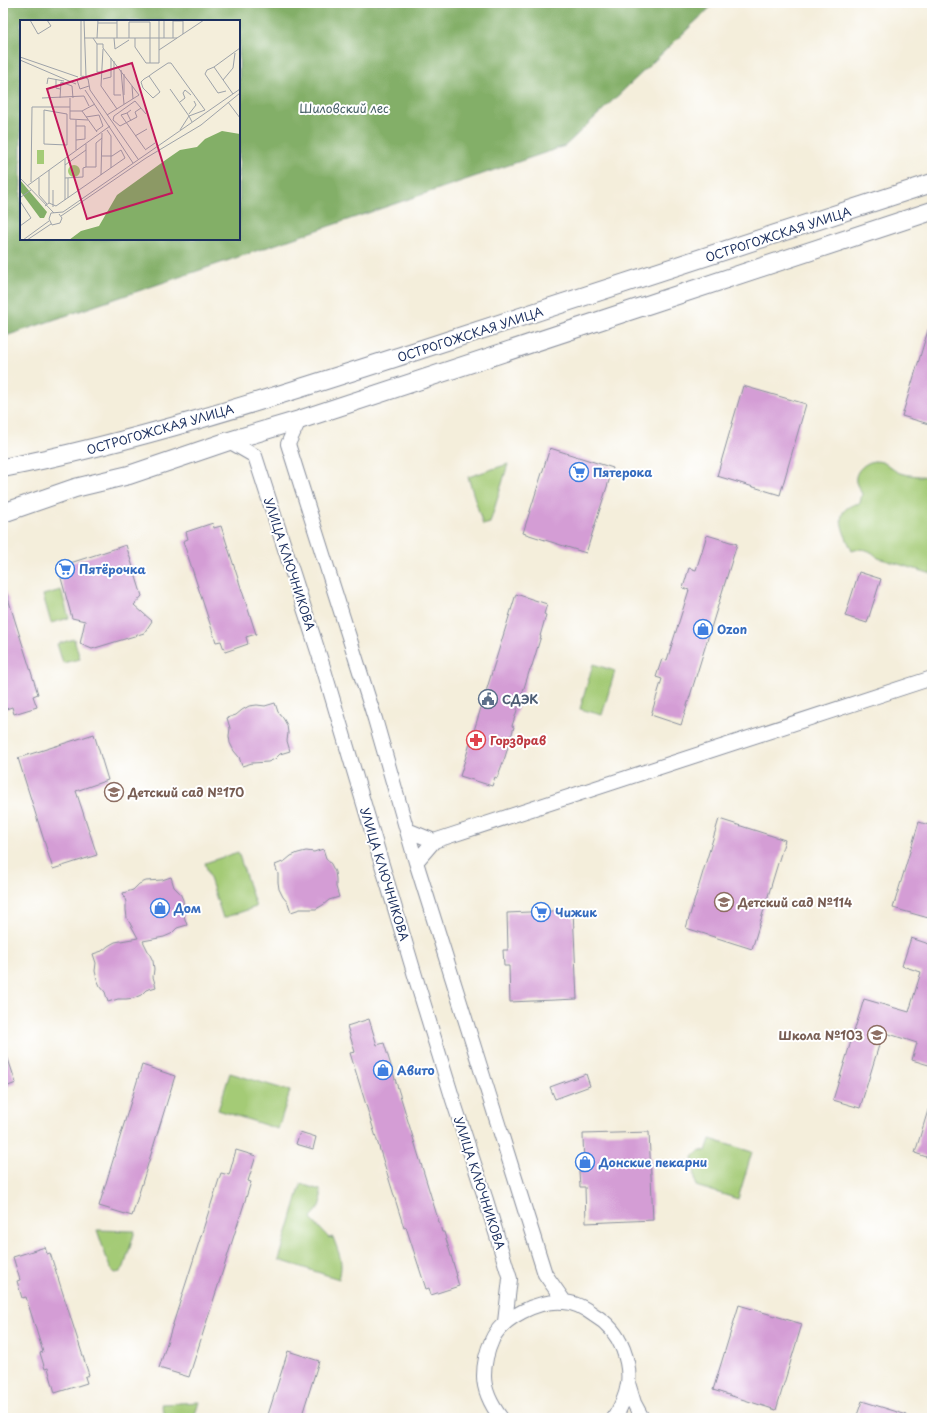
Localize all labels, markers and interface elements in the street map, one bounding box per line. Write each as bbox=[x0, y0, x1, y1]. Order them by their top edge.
inset map bbox=[20, 20, 240, 240]
park label: Шиловский лес bbox=[299, 99, 389, 117]
street label: ОСТРОГОЖСКАЯ УЛИЦА bbox=[703, 202, 853, 266]
street label: ОСТРОГОЖСКАЯ УЛИЦА bbox=[395, 302, 545, 366]
street label: ОСТРОГОЖСКАЯ УЛИЦА bbox=[84, 399, 236, 459]
supermarket icon: Пятерока bbox=[568, 461, 590, 483]
place label: Пятерока bbox=[593, 463, 652, 481]
street label: УЛИЦА КЛЮЧНИКОВА bbox=[260, 495, 320, 633]
supermarket icon: Пятёрочка bbox=[54, 558, 76, 580]
place label: Пятёрочка bbox=[79, 560, 146, 578]
shop icon: Ozon bbox=[692, 618, 714, 640]
place label: Ozon bbox=[717, 620, 747, 638]
public building icon: СДЭК bbox=[477, 688, 499, 710]
place label: СДЭК bbox=[502, 690, 538, 708]
pharmacy icon: Горздрав bbox=[465, 729, 487, 751]
place label: Горздрав bbox=[490, 731, 546, 749]
school or university icon: Детский сад №170 bbox=[103, 781, 125, 803]
place label: Детский сад №170 bbox=[127, 783, 244, 801]
street label: УЛИЦА КЛЮЧНИКОВА bbox=[356, 805, 414, 943]
school or university icon: Детский сад №114 bbox=[713, 891, 735, 913]
place label: Детский сад №114 bbox=[737, 893, 852, 911]
shop icon: Дом bbox=[149, 897, 171, 919]
place label: Дом bbox=[173, 899, 201, 917]
supermarket icon: Чижик bbox=[530, 901, 552, 923]
place label: Чижик bbox=[555, 903, 597, 921]
school or university icon: Школа №103 bbox=[866, 1024, 888, 1046]
place label: Школа №103 bbox=[779, 1026, 863, 1044]
shop icon: Авито bbox=[372, 1059, 394, 1081]
place label: Авито bbox=[397, 1061, 435, 1079]
street label: УЛИЦА КЛЮЧНИКОВА bbox=[450, 1114, 510, 1252]
shop icon: Донские пекарни bbox=[574, 1151, 596, 1173]
place label: Донские пекарни bbox=[598, 1153, 707, 1171]

